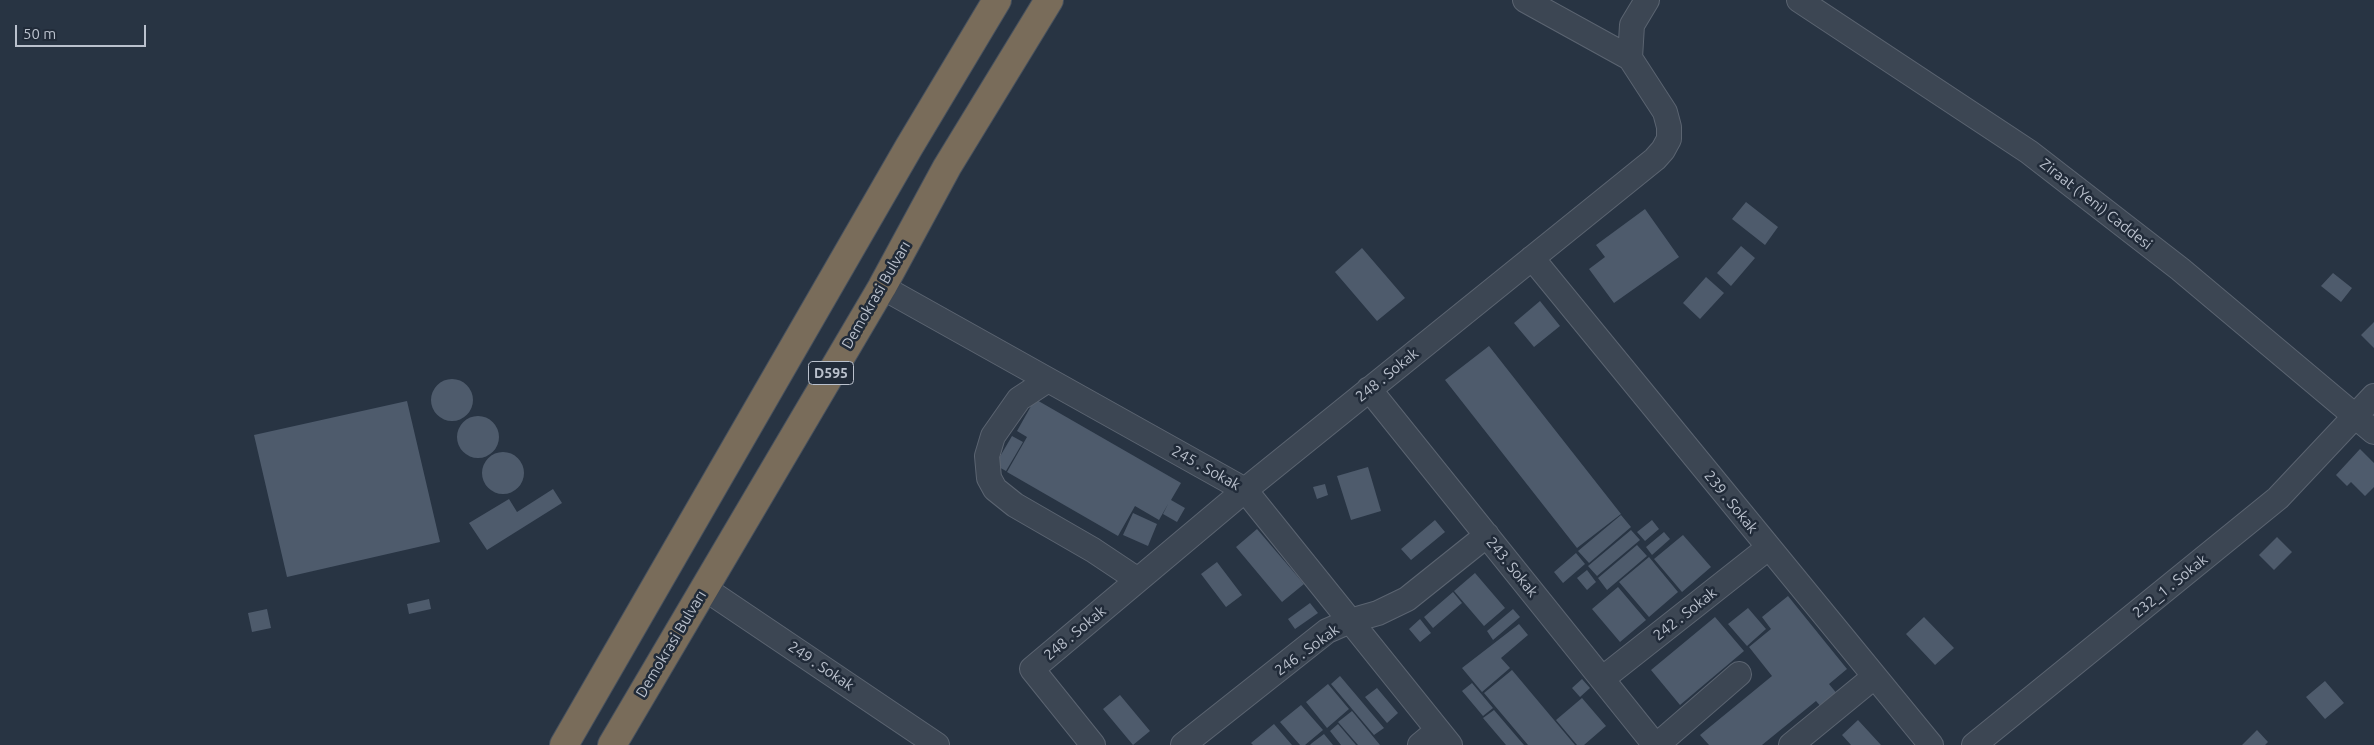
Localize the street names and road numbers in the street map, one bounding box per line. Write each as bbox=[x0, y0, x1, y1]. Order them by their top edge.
street label: Ziraat (Yeni) Caddesi bbox=[2036, 155, 2156, 253]
street label: Demokrasi Bulvarı bbox=[838, 238, 914, 352]
street label: 248 . Sokak bbox=[1352, 344, 1422, 406]
road number: D595 bbox=[808, 362, 854, 384]
street label: 245 . Sokak bbox=[1169, 442, 1243, 494]
street label: 239 . Sokak bbox=[1700, 467, 1762, 537]
street label: 243. Sokak bbox=[1482, 533, 1542, 601]
street label: 232_1 . Sokak bbox=[2129, 550, 2211, 622]
street label: 242 . Sokak bbox=[1650, 584, 1720, 644]
street label: Demokrasi Bulvarı bbox=[632, 587, 710, 701]
street label: 248 . Sokak bbox=[1040, 602, 1110, 664]
street label: 246 . Sokak bbox=[1271, 621, 1343, 679]
street label: 249 . Sokak bbox=[785, 637, 857, 695]

